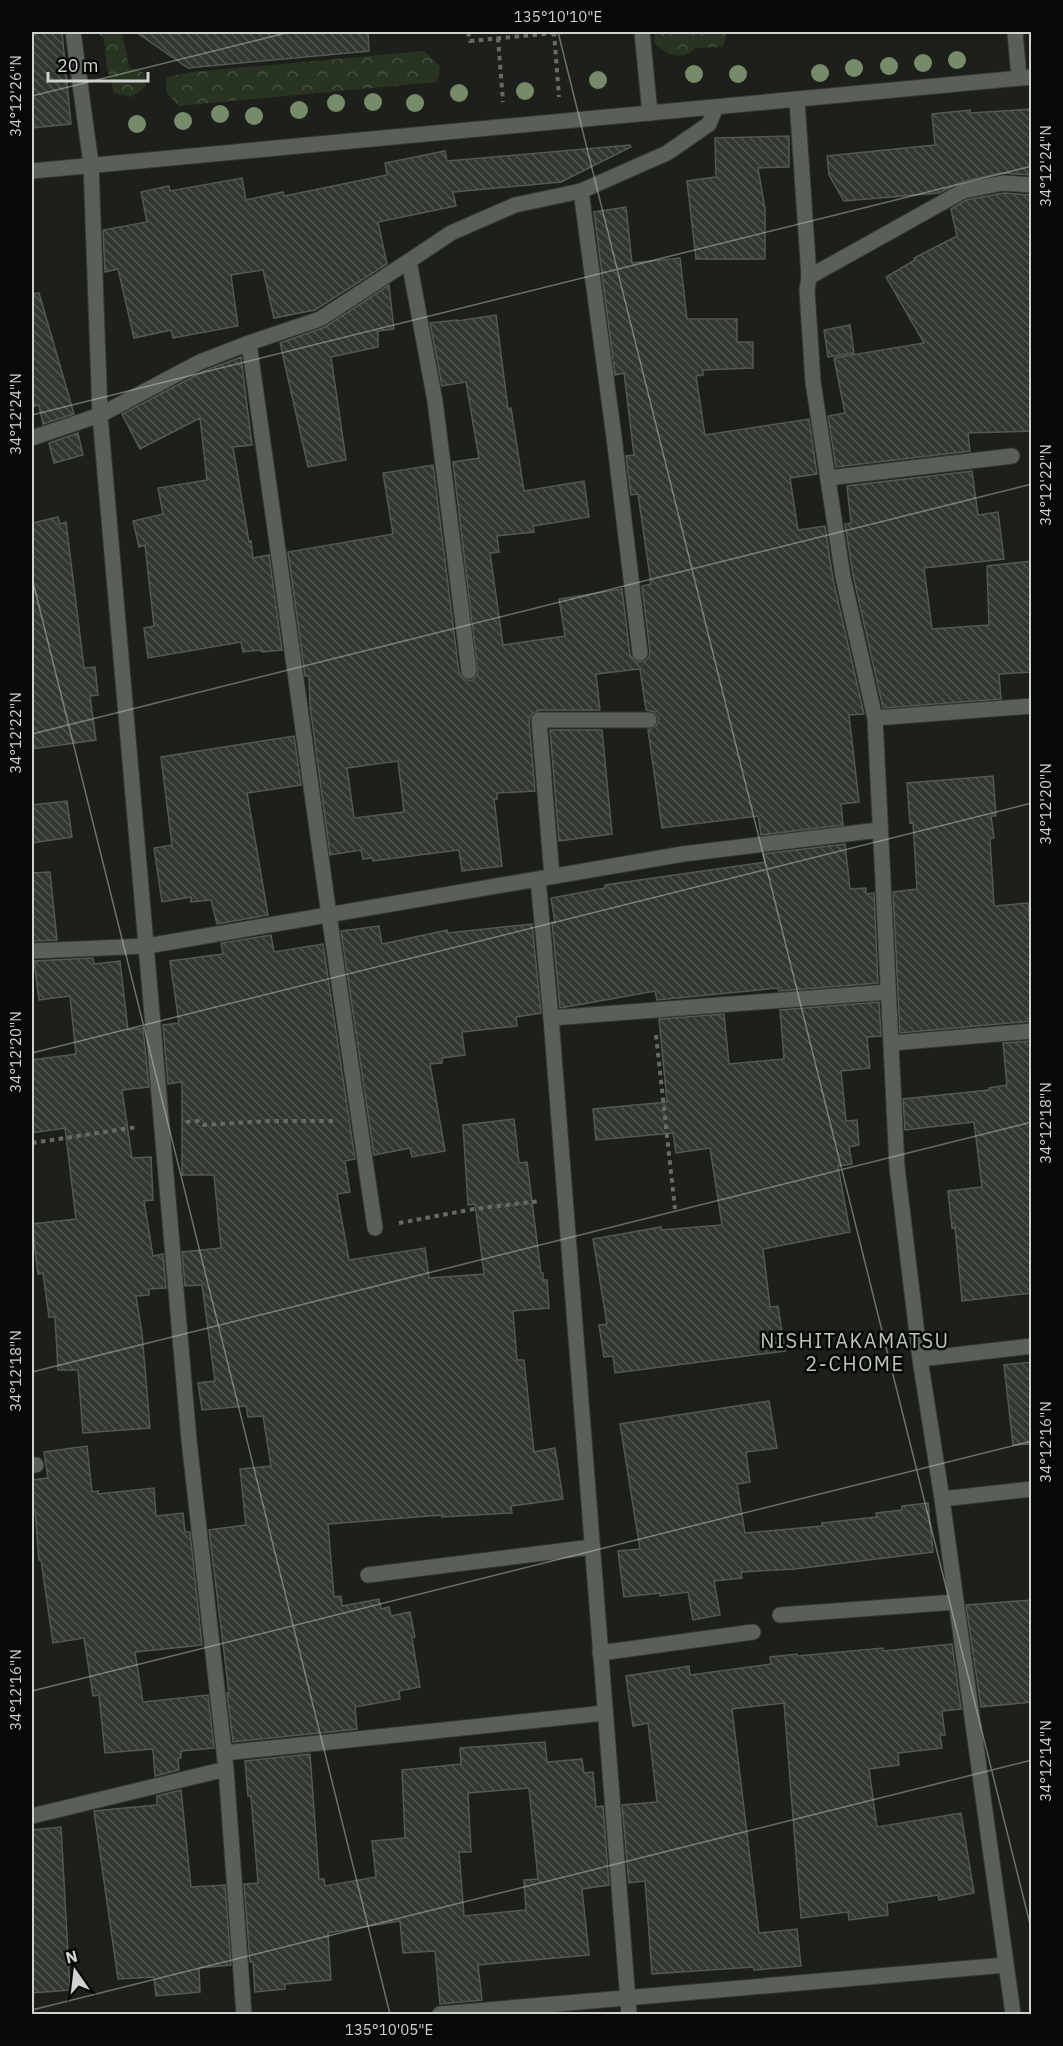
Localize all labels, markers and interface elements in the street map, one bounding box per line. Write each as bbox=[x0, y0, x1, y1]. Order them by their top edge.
text: 135°10'10"E bbox=[514, 7, 602, 26]
scale bar bbox=[48, 45, 148, 83]
text: 20 m bbox=[57, 54, 99, 77]
text: 34°12'26"N bbox=[6, 55, 25, 137]
text: 34°12'24"N bbox=[1036, 125, 1055, 207]
text: 34°12'24"N bbox=[6, 373, 25, 455]
text: 34°12'22"N bbox=[1036, 444, 1055, 526]
text: 34°12'22"N bbox=[6, 692, 25, 774]
text: 34°12'20"N bbox=[1036, 763, 1055, 845]
text: 34°12'20"N bbox=[6, 1011, 25, 1093]
text: 34°12'18"N bbox=[1036, 1082, 1055, 1164]
district label: NISHITAKAMATSU 2-CHOME bbox=[760, 1327, 950, 1377]
text: 34°12'18"N bbox=[6, 1330, 25, 1412]
text: 34°12'16"N bbox=[1036, 1401, 1055, 1483]
text: 34°12'16"N bbox=[6, 1649, 25, 1731]
text: 34°12'14"N bbox=[1036, 1720, 1055, 1802]
north arrow bbox=[45, 1941, 105, 2001]
text: N bbox=[63, 1945, 79, 1968]
text: 135°10'05"E bbox=[345, 2020, 433, 2039]

